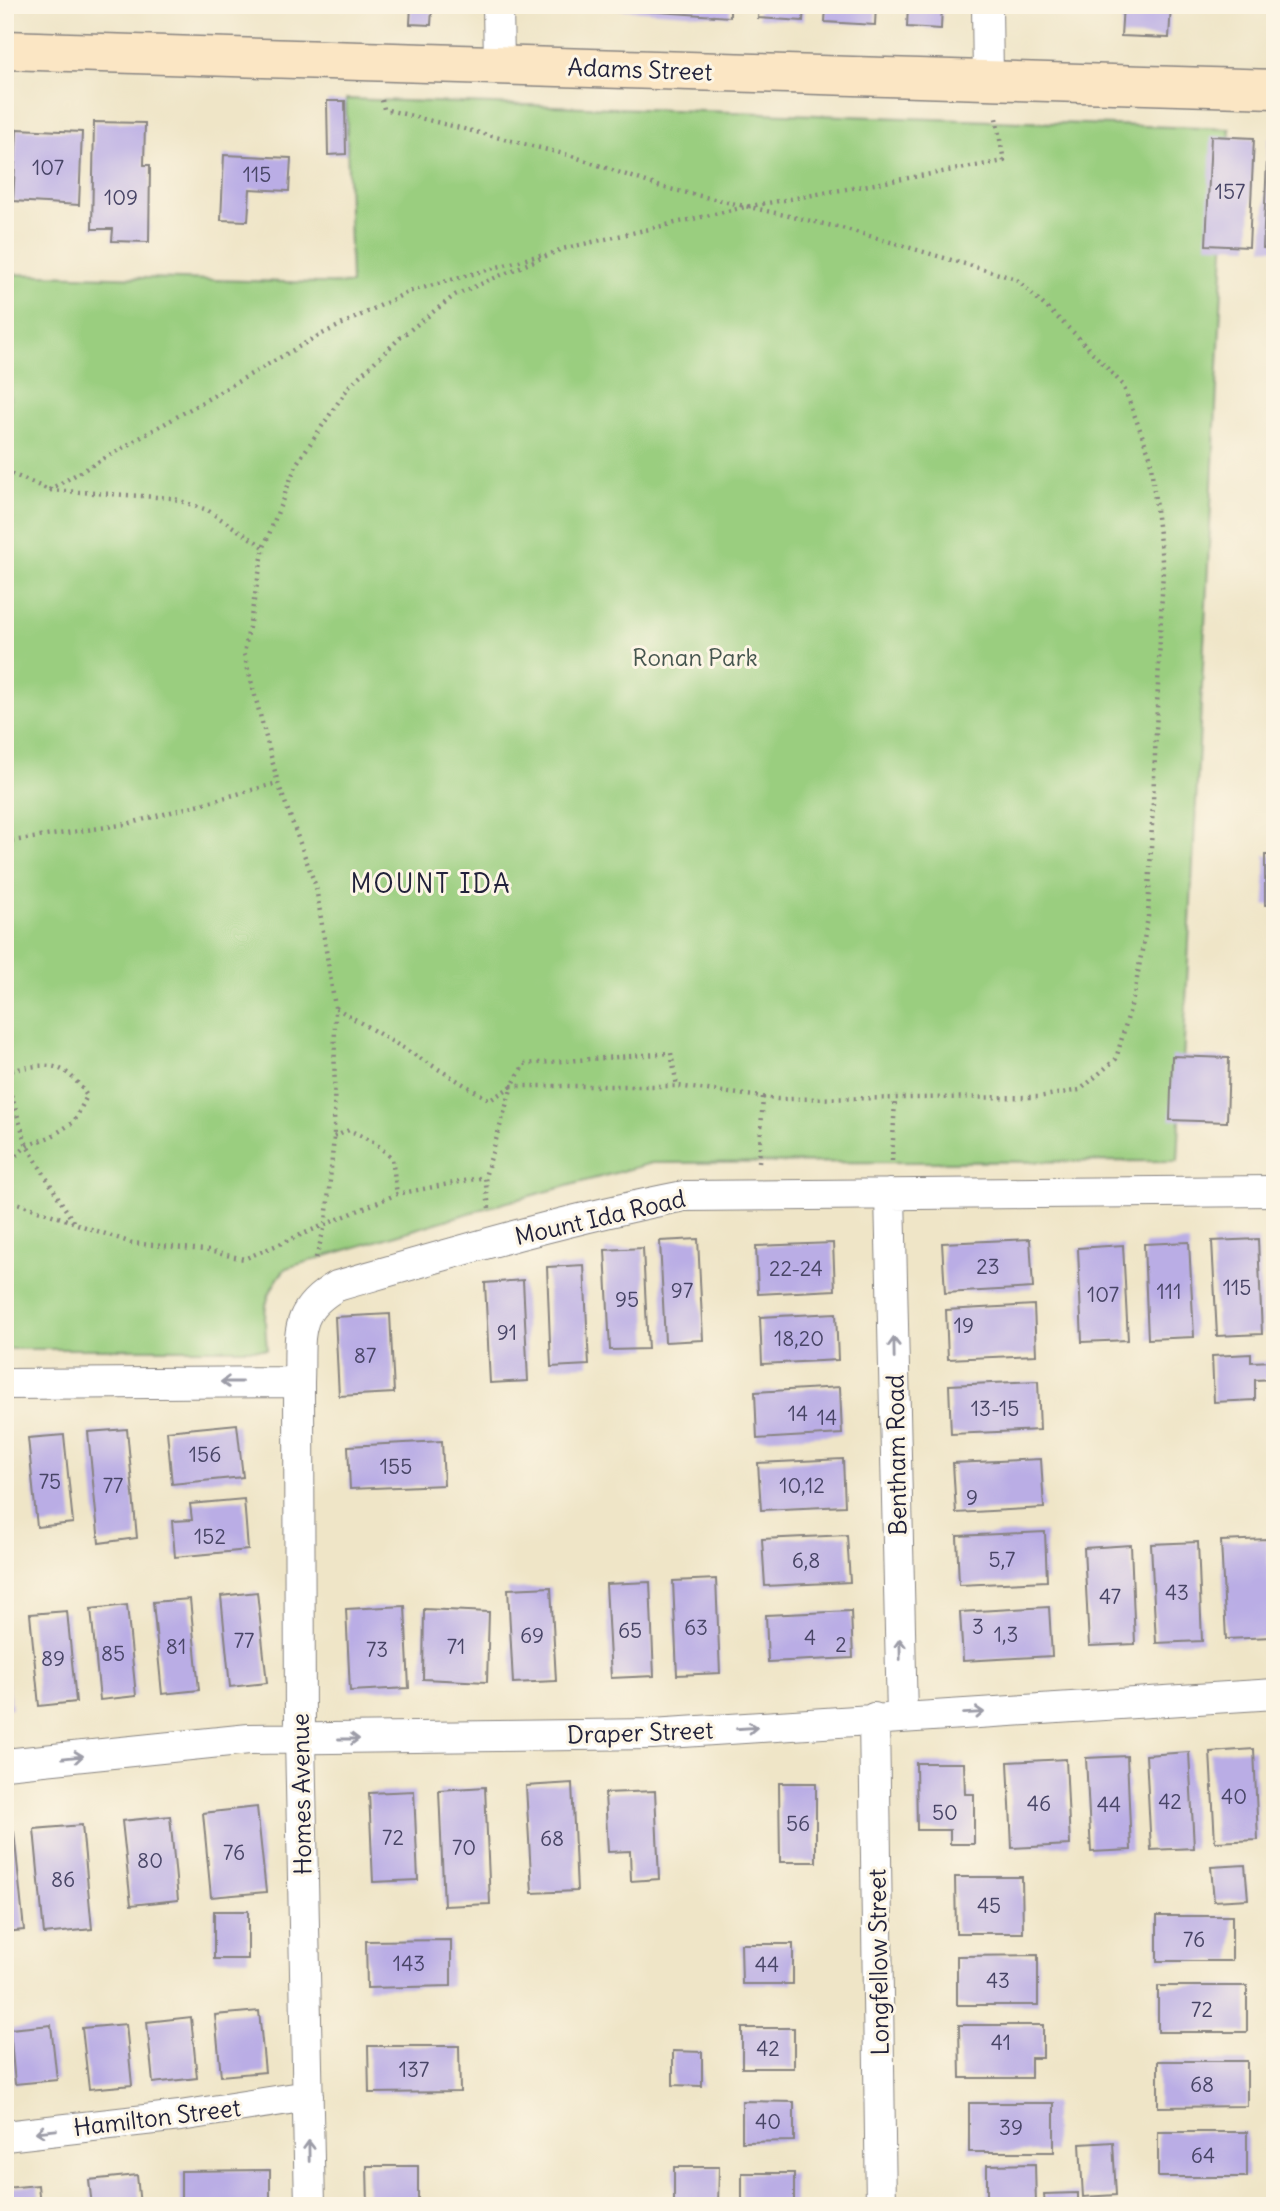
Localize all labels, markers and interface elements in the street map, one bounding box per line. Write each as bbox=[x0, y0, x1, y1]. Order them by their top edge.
street label: Adams Street bbox=[567, 51, 713, 87]
house number: 107 bbox=[32, 154, 64, 181]
house number: 115 bbox=[243, 161, 271, 188]
house number: 157 bbox=[1215, 178, 1245, 205]
house number: 109 bbox=[104, 184, 138, 211]
park label: Ronan Park bbox=[632, 642, 758, 672]
district label: MOUNT IDA bbox=[350, 867, 512, 900]
street label: Mount Ida Road bbox=[512, 1183, 688, 1251]
house number: 23 bbox=[976, 1253, 1000, 1280]
house number: 22-24 bbox=[769, 1255, 823, 1282]
house number: 115 bbox=[1223, 1274, 1251, 1301]
house number: 97 bbox=[671, 1277, 693, 1304]
house number: 111 bbox=[1156, 1278, 1182, 1305]
house number: 107 bbox=[1087, 1281, 1119, 1308]
house number: 95 bbox=[615, 1286, 639, 1313]
house number: 19 bbox=[954, 1312, 974, 1339]
house number: 91 bbox=[497, 1319, 517, 1346]
house number: 18,20 bbox=[774, 1325, 824, 1352]
one-way arrow bbox=[887, 1337, 900, 1360]
house number: 87 bbox=[354, 1342, 376, 1369]
street label: Bentham Road bbox=[880, 1374, 912, 1536]
one-way arrow bbox=[220, 1375, 243, 1389]
house number: 13-15 bbox=[971, 1395, 1019, 1422]
house number: 14 bbox=[788, 1400, 808, 1427]
house number: 14 bbox=[817, 1404, 837, 1431]
house number: 156 bbox=[189, 1441, 221, 1468]
house number: 155 bbox=[380, 1453, 412, 1480]
house number: 75 bbox=[39, 1468, 61, 1495]
house number: 77 bbox=[103, 1472, 123, 1499]
house number: 10,12 bbox=[779, 1472, 825, 1499]
house number: 9 bbox=[966, 1484, 978, 1511]
house number: 152 bbox=[194, 1523, 226, 1550]
house number: 5,7 bbox=[989, 1546, 1015, 1573]
house number: 6,8 bbox=[792, 1547, 820, 1574]
house number: 43 bbox=[1165, 1579, 1189, 1606]
house number: 47 bbox=[1099, 1583, 1121, 1610]
house number: 3 bbox=[972, 1613, 984, 1640]
house number: 63 bbox=[684, 1614, 708, 1641]
house number: 65 bbox=[618, 1617, 642, 1644]
house number: 1,3 bbox=[994, 1621, 1018, 1648]
house number: 69 bbox=[520, 1622, 544, 1649]
house number: 4 bbox=[804, 1624, 816, 1651]
house number: 77 bbox=[234, 1627, 254, 1654]
house number: 2 bbox=[835, 1631, 847, 1658]
house number: 81 bbox=[166, 1633, 186, 1660]
house number: 71 bbox=[447, 1633, 465, 1660]
house number: 73 bbox=[366, 1636, 388, 1663]
one-way arrow bbox=[894, 1638, 907, 1661]
house number: 85 bbox=[101, 1640, 125, 1667]
house number: 89 bbox=[41, 1645, 65, 1672]
one-way arrow bbox=[963, 1706, 986, 1719]
street label: Homes Avenue bbox=[285, 1713, 317, 1875]
street label: Draper Street bbox=[566, 1714, 714, 1750]
one-way arrow bbox=[736, 1721, 759, 1734]
one-way arrow bbox=[337, 1732, 360, 1746]
one-way arrow bbox=[61, 1750, 84, 1763]
house number: 40 bbox=[1221, 1783, 1247, 1810]
house number: 42 bbox=[1158, 1788, 1182, 1815]
house number: 46 bbox=[1027, 1790, 1051, 1817]
house number: 44 bbox=[1097, 1791, 1121, 1818]
house number: 50 bbox=[932, 1799, 958, 1826]
house number: 56 bbox=[786, 1810, 810, 1837]
house number: 72 bbox=[382, 1824, 404, 1851]
house number: 68 bbox=[540, 1825, 564, 1852]
house number: 70 bbox=[452, 1834, 476, 1861]
house number: 76 bbox=[223, 1839, 245, 1866]
house number: 80 bbox=[137, 1847, 163, 1874]
house number: 86 bbox=[51, 1866, 75, 1893]
street label: Longfellow Street bbox=[861, 1868, 895, 2056]
house number: 45 bbox=[977, 1892, 1001, 1919]
house number: 76 bbox=[1183, 1926, 1205, 1953]
house number: 143 bbox=[393, 1950, 425, 1977]
house number: 44 bbox=[755, 1951, 779, 1978]
house number: 43 bbox=[986, 1967, 1010, 1994]
house number: 72 bbox=[1191, 1996, 1213, 2023]
house number: 41 bbox=[991, 2029, 1011, 2056]
house number: 42 bbox=[756, 2035, 780, 2062]
house number: 137 bbox=[399, 2056, 429, 2083]
house number: 68 bbox=[1190, 2071, 1214, 2098]
street label: Hamilton Street bbox=[72, 2092, 242, 2142]
house number: 40 bbox=[755, 2108, 781, 2135]
house number: 39 bbox=[999, 2114, 1023, 2141]
one-way arrow bbox=[35, 2125, 58, 2138]
one-way arrow bbox=[302, 2140, 316, 2163]
house number: 64 bbox=[1191, 2142, 1215, 2169]

